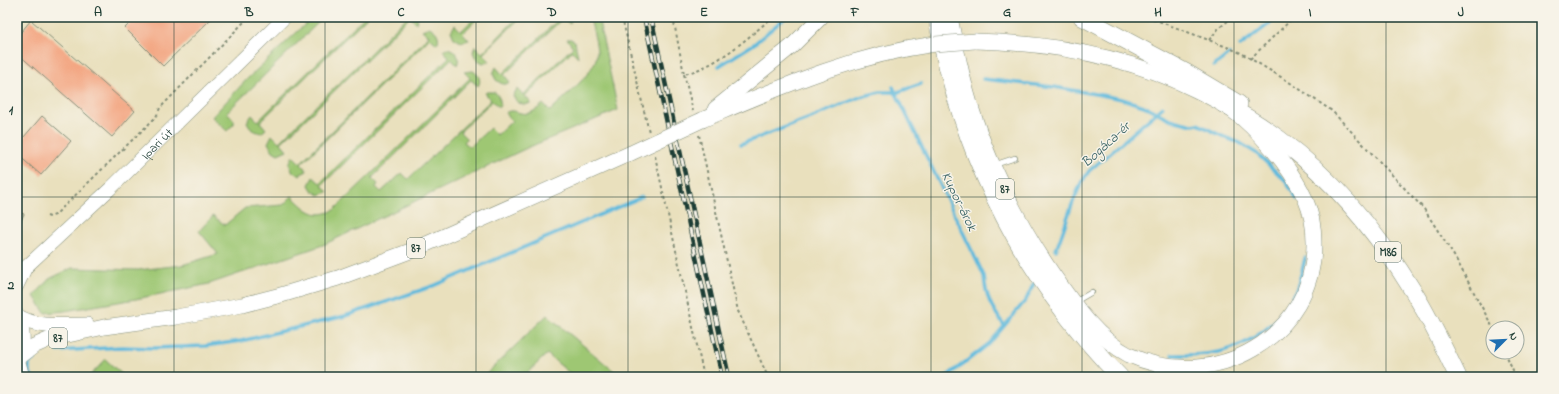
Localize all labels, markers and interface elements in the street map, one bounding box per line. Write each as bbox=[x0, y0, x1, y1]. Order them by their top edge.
text: A bbox=[94, 3, 102, 22]
text: B bbox=[244, 3, 254, 22]
text: C bbox=[397, 3, 405, 22]
text: D bbox=[546, 3, 557, 22]
text: E bbox=[700, 3, 708, 22]
text: F bbox=[850, 3, 860, 22]
text: G bbox=[1003, 3, 1011, 22]
text: H bbox=[1154, 3, 1162, 22]
text: I bbox=[1308, 3, 1312, 22]
text: J bbox=[1458, 3, 1464, 22]
text: 1 bbox=[9, 101, 14, 120]
water label: Bogáca-ér bbox=[1077, 116, 1136, 173]
street label: Ipari út bbox=[137, 124, 178, 165]
water label: Kupor-árok bbox=[935, 168, 982, 236]
road number: 87 bbox=[996, 179, 1014, 199]
road number: 87 bbox=[407, 238, 425, 258]
road number: M86 bbox=[1375, 242, 1401, 262]
text: 2 bbox=[7, 276, 15, 295]
north arrow bbox=[1485, 320, 1525, 360]
road number: 87 bbox=[49, 328, 67, 348]
text: N bbox=[1504, 330, 1522, 343]

